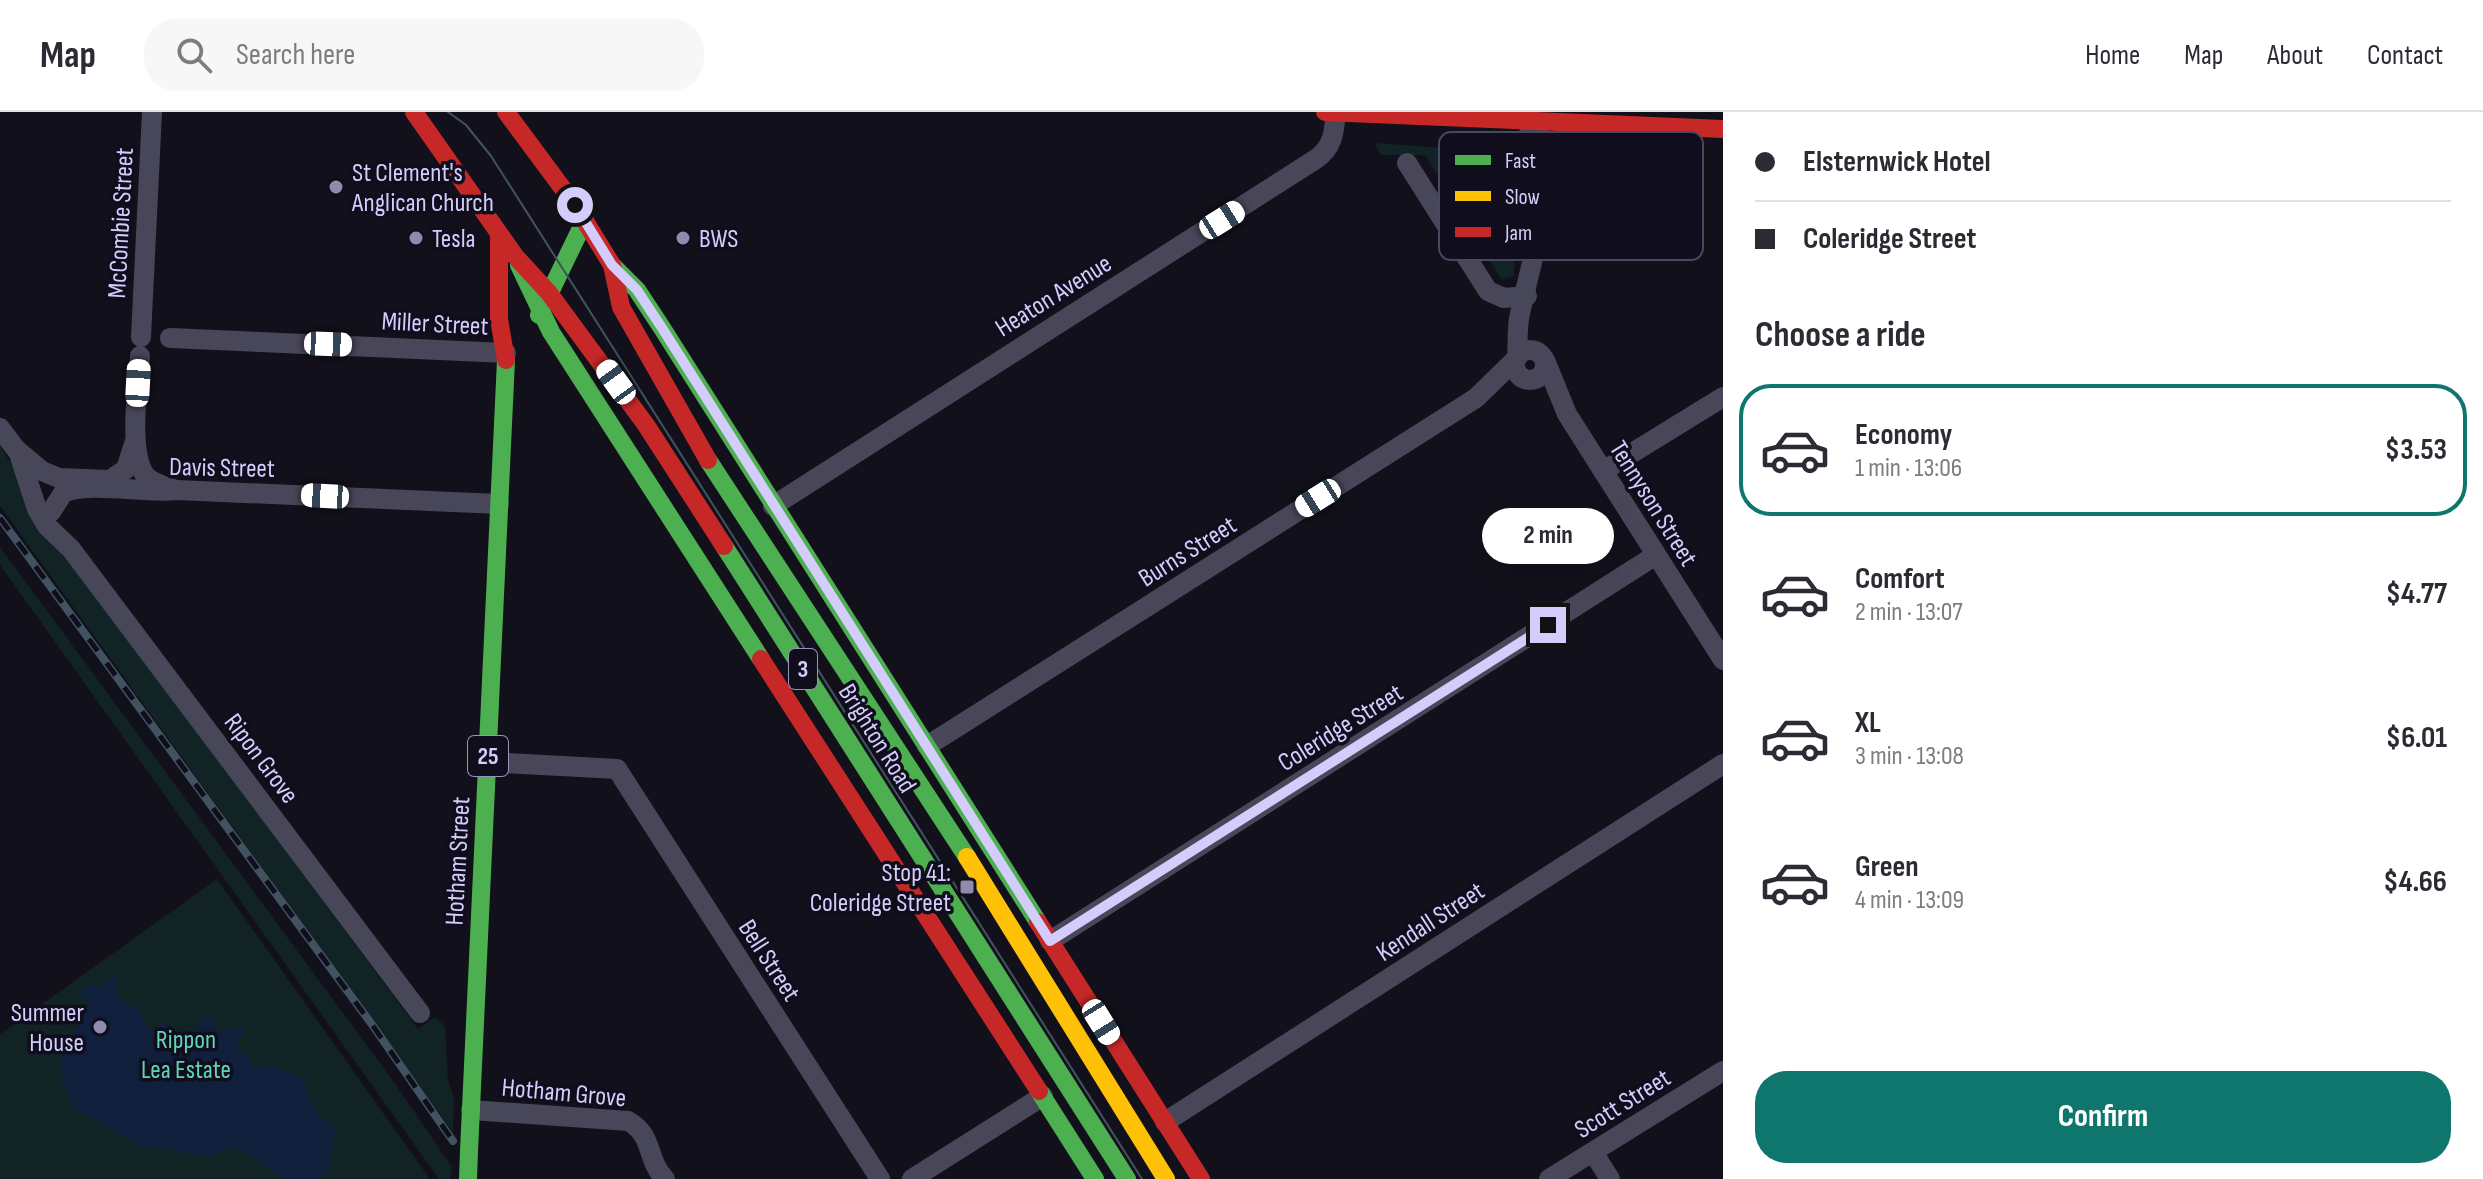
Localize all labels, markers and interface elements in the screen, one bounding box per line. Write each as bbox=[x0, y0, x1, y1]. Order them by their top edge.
search box bbox=[144, 19, 704, 91]
text: Map bbox=[40, 33, 96, 78]
icon: search bbox=[172, 33, 216, 77]
text: Search here bbox=[236, 37, 355, 73]
text: Home bbox=[2085, 39, 2140, 72]
text: Map bbox=[2184, 39, 2223, 72]
text: About bbox=[2267, 39, 2323, 72]
text: Contact bbox=[2367, 39, 2443, 72]
legend bbox=[1439, 132, 1703, 260]
text: Elsternwick Hotel bbox=[1803, 144, 1991, 180]
street label: McCombie Street bbox=[102, 147, 141, 299]
text: Fast bbox=[1505, 148, 1536, 175]
place label: St Clement's Anglican Church bbox=[351, 158, 494, 219]
marker: St Clement's Anglican Church bbox=[327, 178, 345, 196]
text: Slow bbox=[1505, 184, 1540, 211]
route start bbox=[557, 187, 593, 223]
car bbox=[1195, 197, 1249, 243]
text: Jam bbox=[1504, 220, 1532, 247]
text: Coleridge Street bbox=[1803, 221, 1976, 257]
place label: Tesla bbox=[432, 224, 475, 255]
place label: BWS bbox=[699, 224, 738, 255]
marker: Tesla bbox=[407, 229, 425, 247]
marker: BWS bbox=[674, 229, 692, 247]
street label: Heaton Avenue bbox=[990, 248, 1118, 344]
street label: Miller Street bbox=[381, 306, 489, 343]
text: Choose a ride bbox=[1755, 314, 1926, 357]
car bbox=[304, 331, 352, 357]
car bbox=[592, 356, 640, 408]
car bbox=[125, 358, 151, 408]
icon: car bbox=[1759, 414, 1831, 486]
text: Economy bbox=[1855, 417, 1952, 453]
text: $3.53 bbox=[2385, 432, 2447, 468]
street label: Tennyson Street bbox=[1602, 435, 1703, 572]
street label: Davis Street bbox=[169, 452, 275, 485]
text: 1 min · 13:06 bbox=[1855, 453, 1962, 484]
car bbox=[1291, 475, 1345, 521]
car bbox=[300, 483, 350, 509]
callout: 2 min bbox=[1482, 509, 1614, 565]
street label: Burns Street bbox=[1133, 510, 1242, 594]
text: 2 min bbox=[1523, 520, 1573, 551]
icon: car bbox=[1759, 558, 1831, 630]
text: Comfort bbox=[1855, 561, 1945, 597]
text: $4.77 bbox=[2386, 576, 2447, 612]
text: 2 min · 13:07 bbox=[1855, 597, 1963, 628]
route end bbox=[1530, 607, 1566, 643]
road number: 3 bbox=[789, 649, 817, 689]
street label: Coleridge Street bbox=[1273, 678, 1409, 779]
street label: Brighton Road bbox=[831, 679, 922, 799]
icon: car bbox=[1759, 702, 1831, 774]
text: XL bbox=[1855, 705, 1881, 741]
street label: Ripon Grove bbox=[217, 708, 305, 810]
text: $6.01 bbox=[2386, 720, 2447, 756]
road number: 25 bbox=[468, 736, 508, 776]
text: 3 min · 13:08 bbox=[1855, 741, 1964, 772]
street label: Hotham Street bbox=[440, 796, 477, 926]
icon: car bbox=[1759, 846, 1831, 918]
text: Green bbox=[1855, 849, 1919, 885]
place label: Stop 41: Coleridge Street bbox=[810, 858, 951, 919]
text: $4.66 bbox=[2383, 864, 2447, 900]
street label: Kendall Street bbox=[1371, 876, 1491, 969]
marker: Stop 41: Coleridge Street bbox=[958, 878, 976, 896]
text: 4 min · 13:09 bbox=[1855, 885, 1964, 916]
street label: Bell Street bbox=[731, 914, 806, 1007]
car bbox=[1078, 995, 1124, 1049]
place label: Summer House bbox=[11, 998, 85, 1059]
marker: Summer House bbox=[91, 1018, 109, 1036]
park label: Rippon Lea Estate bbox=[141, 1025, 231, 1086]
street label: Scott Street bbox=[1569, 1063, 1676, 1146]
button: Confirm bbox=[1755, 1071, 2451, 1163]
street label: Hotham Grove bbox=[500, 1073, 627, 1114]

